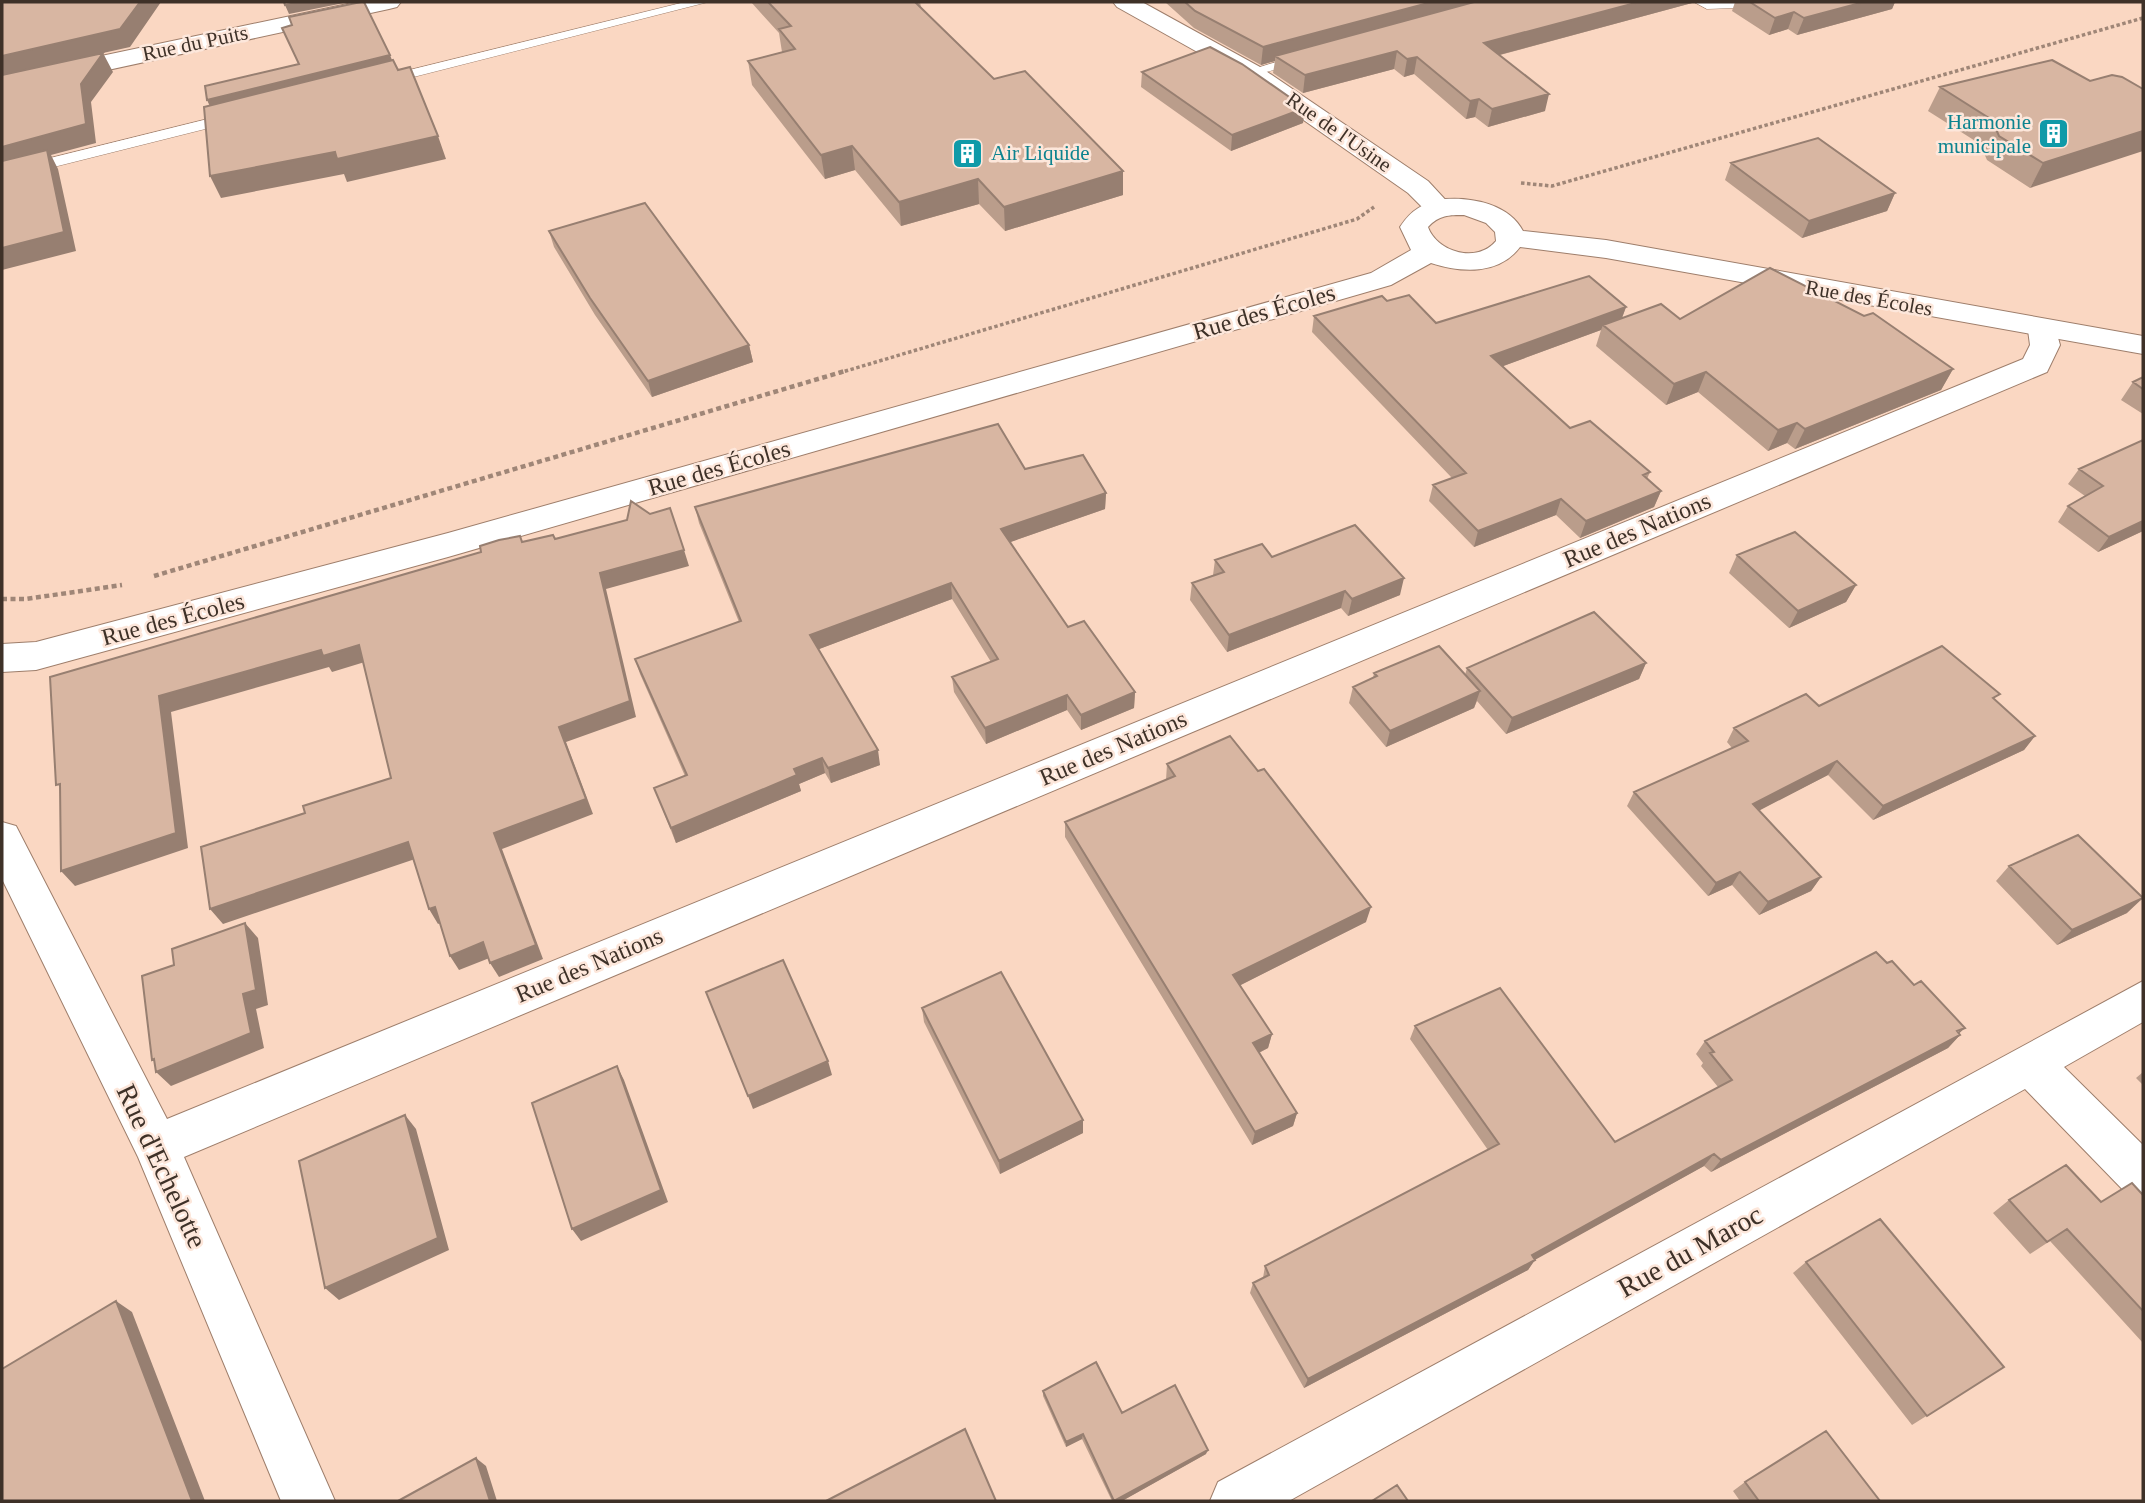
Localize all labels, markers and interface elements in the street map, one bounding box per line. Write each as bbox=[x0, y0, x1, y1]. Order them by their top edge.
street label: Rue du Puits bbox=[140, 20, 250, 66]
street label: Rue de l'Usine bbox=[1282, 87, 1396, 177]
place label: Harmonie municipale bbox=[1938, 110, 2031, 158]
building icon: Harmonie municipale bbox=[2037, 117, 2071, 151]
building icon: Air Liquide bbox=[951, 136, 985, 170]
place label: Air Liquide bbox=[991, 141, 1090, 165]
street label: Rue des Écoles bbox=[1804, 275, 1934, 321]
street label: Rue des Écoles bbox=[1190, 279, 1338, 345]
street label: Rue des Écoles bbox=[645, 435, 793, 501]
street label: Rue des Nations bbox=[1560, 487, 1714, 573]
street label: Rue des Écoles bbox=[99, 587, 247, 651]
street label: Rue des Nations bbox=[1036, 705, 1190, 791]
street label: Rue des Nations bbox=[512, 922, 666, 1008]
street label: Rue d'Echelotte bbox=[111, 1079, 213, 1253]
street label: Rue du Maroc bbox=[1612, 1199, 1768, 1303]

